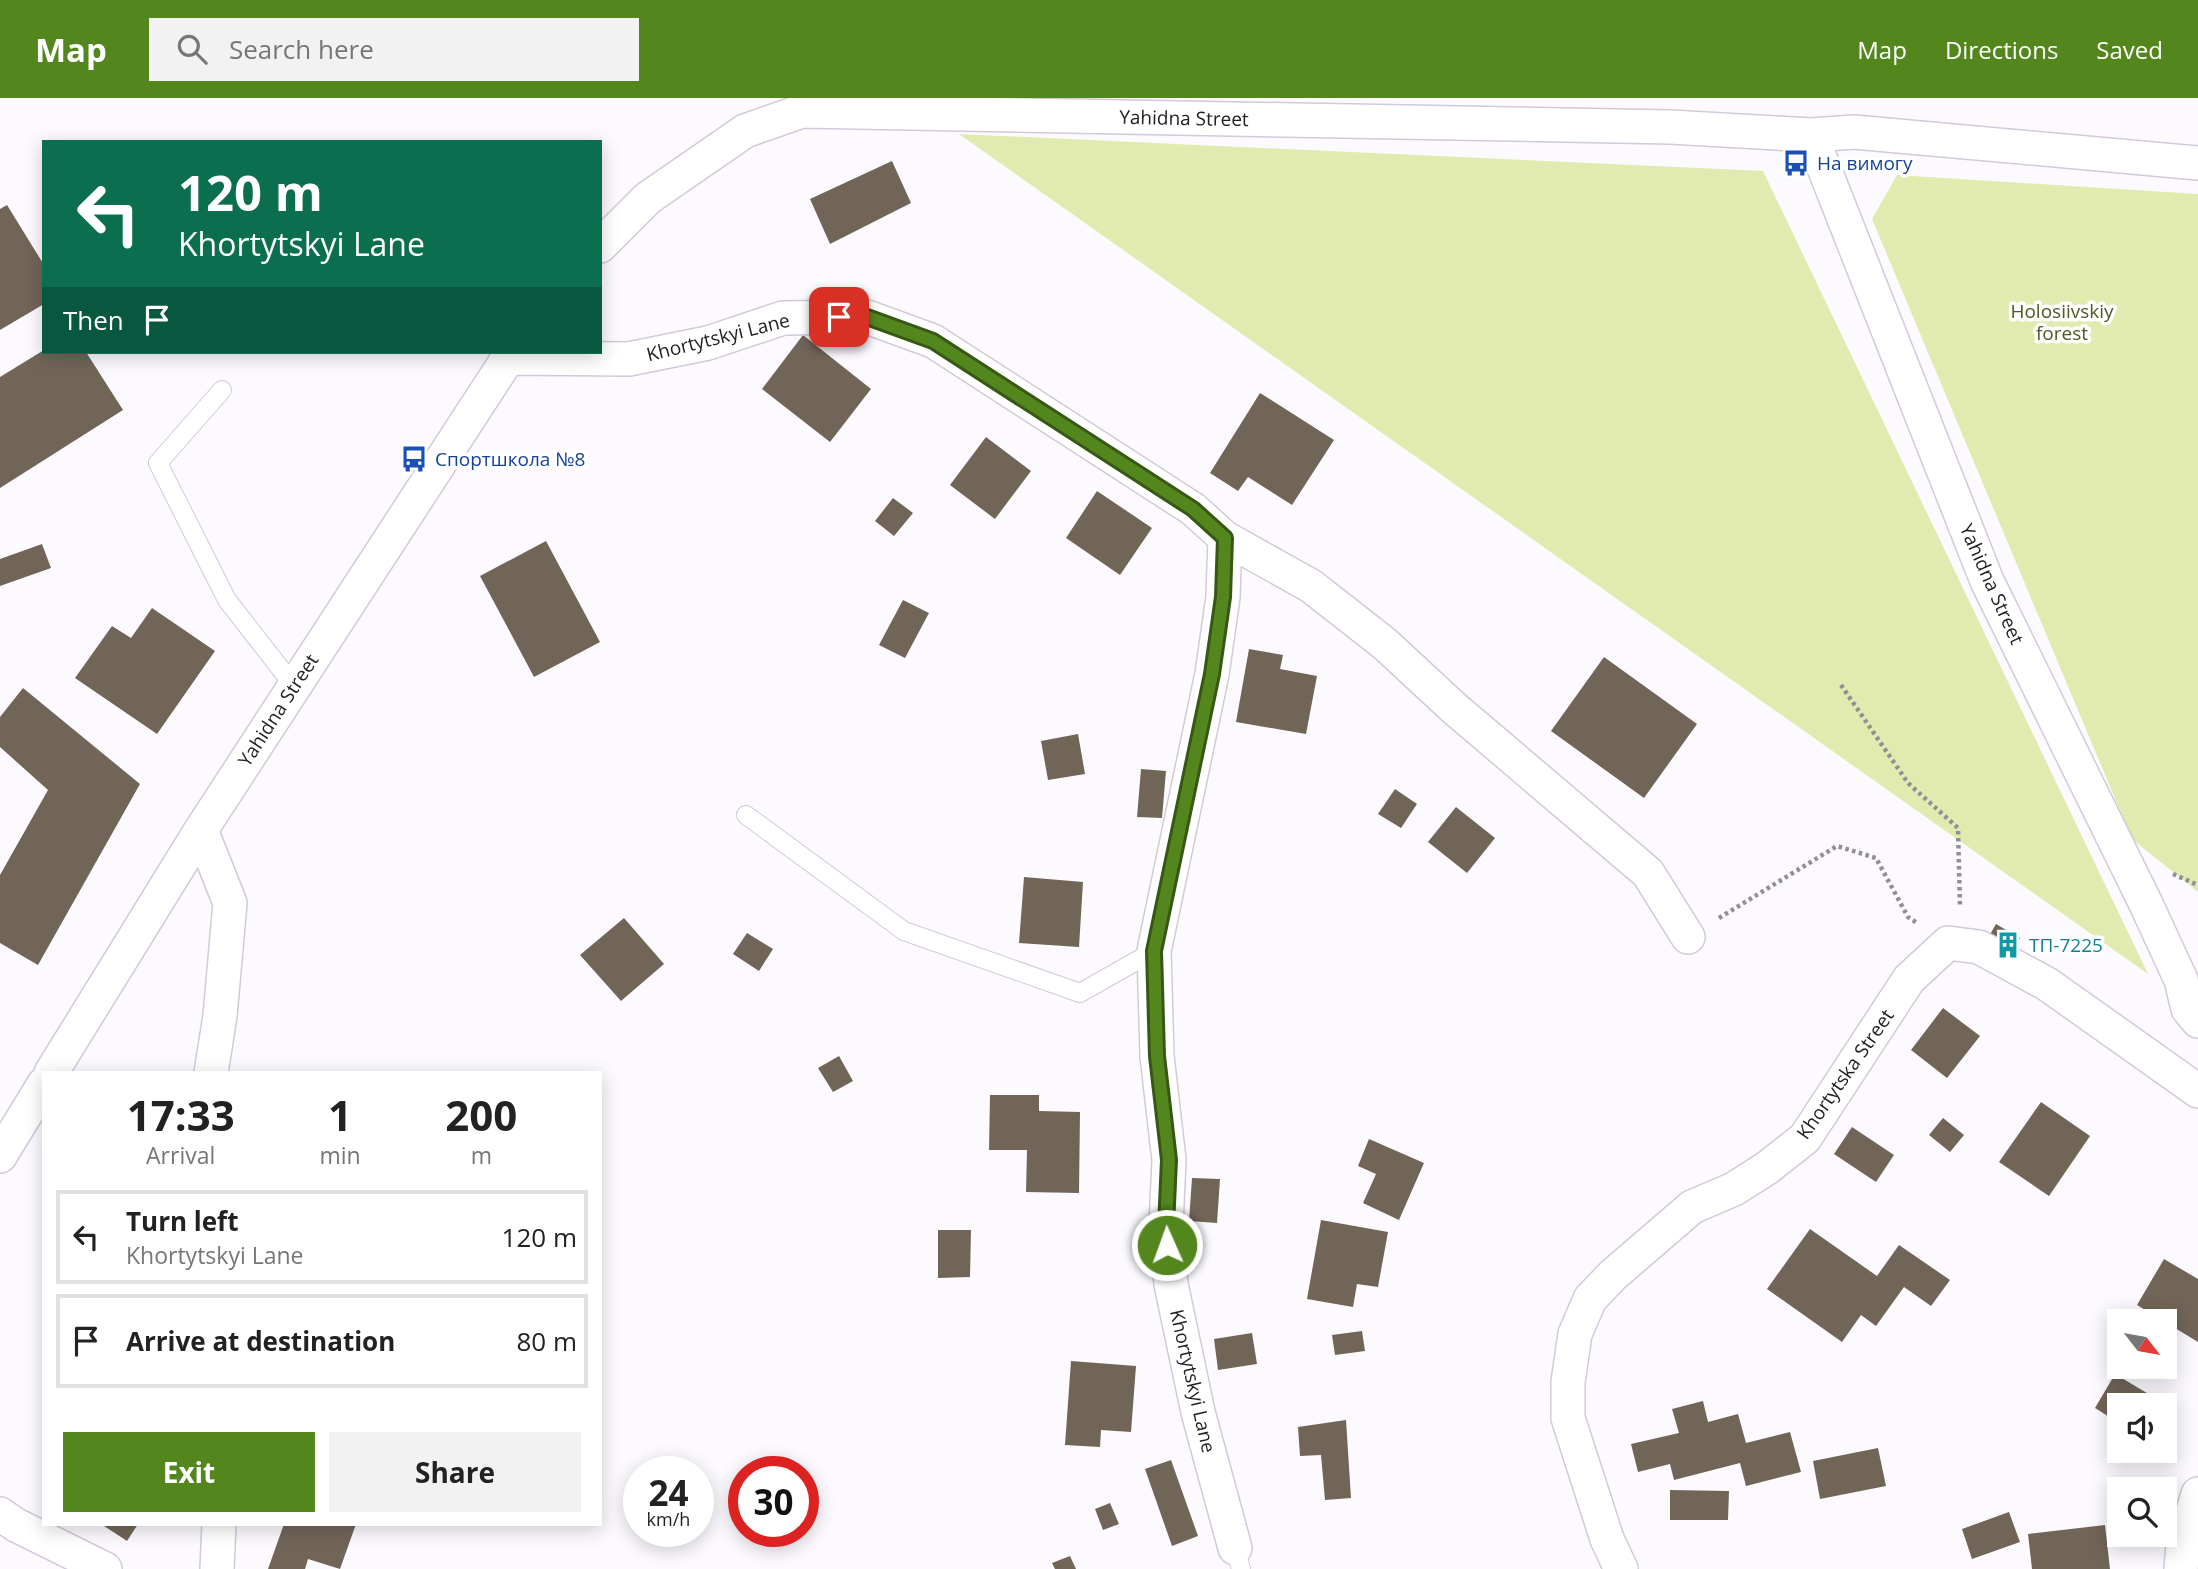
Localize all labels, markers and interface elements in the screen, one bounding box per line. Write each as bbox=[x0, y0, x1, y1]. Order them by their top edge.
search box bbox=[149, 18, 639, 81]
text: Map bbox=[35, 27, 107, 72]
icon: search bbox=[173, 30, 211, 68]
text: Search here bbox=[229, 31, 374, 67]
text: Map bbox=[1857, 33, 1907, 66]
text: Directions bbox=[1945, 33, 2058, 66]
text: Saved bbox=[2096, 33, 2163, 66]
street label: Yahidna Street bbox=[1119, 104, 1249, 132]
bus stop icon: На вимогу bbox=[1781, 148, 1811, 178]
place label: На вимогу bbox=[1817, 150, 1913, 176]
text: 120 m bbox=[178, 159, 323, 225]
icon: left bbox=[63, 168, 154, 259]
text: Khortytskyi Lane bbox=[178, 222, 425, 265]
pin bbox=[809, 287, 869, 347]
icon: arrive bbox=[820, 298, 858, 336]
park label: Holosiivskiy forest bbox=[2010, 298, 2114, 346]
icon: arrive bbox=[138, 301, 176, 339]
text: Then bbox=[63, 302, 124, 338]
street label: Khortytskyi Lane bbox=[644, 307, 792, 367]
bus stop icon: Спортшкола №8 bbox=[399, 444, 429, 474]
place label: Спортшкола №8 bbox=[435, 446, 585, 472]
street label: Yahidna Street bbox=[1954, 520, 2030, 649]
street label: Yahidna Street bbox=[232, 648, 324, 771]
building icon: ТП-7225 bbox=[1993, 930, 2023, 960]
place label: ТП-7225 bbox=[2029, 932, 2103, 958]
street label: Khortytska Street bbox=[1790, 1004, 1900, 1144]
text: 17:33 bbox=[127, 1086, 235, 1143]
text: 1 bbox=[328, 1086, 352, 1143]
text: 200 bbox=[445, 1086, 517, 1143]
text: Arrival bbox=[146, 1139, 215, 1171]
text: min bbox=[319, 1139, 361, 1171]
text: m bbox=[471, 1139, 492, 1171]
text: Turn left bbox=[126, 1203, 238, 1239]
position arrow bbox=[1130, 1208, 1204, 1282]
icon: left bbox=[67, 1218, 105, 1256]
text: 120 m bbox=[502, 1219, 577, 1255]
text: Khortytskyi Lane bbox=[126, 1239, 304, 1271]
street label: Khortytskyi Lane bbox=[1164, 1307, 1222, 1455]
north arrow bbox=[2107, 1309, 2177, 1379]
map controls bbox=[2107, 1309, 2177, 1547]
icon: arrive bbox=[67, 1322, 105, 1360]
text: Arrive at destination bbox=[126, 1323, 395, 1359]
text: 80 m bbox=[516, 1323, 577, 1359]
button: sound bbox=[2107, 1393, 2177, 1463]
button: Exit bbox=[63, 1432, 315, 1512]
button: Share bbox=[329, 1432, 581, 1512]
speed limit sign: 30 bbox=[728, 1456, 819, 1547]
text: 24 bbox=[648, 1469, 689, 1516]
button: search bbox=[2107, 1477, 2177, 1547]
text: km/h bbox=[647, 1507, 690, 1531]

